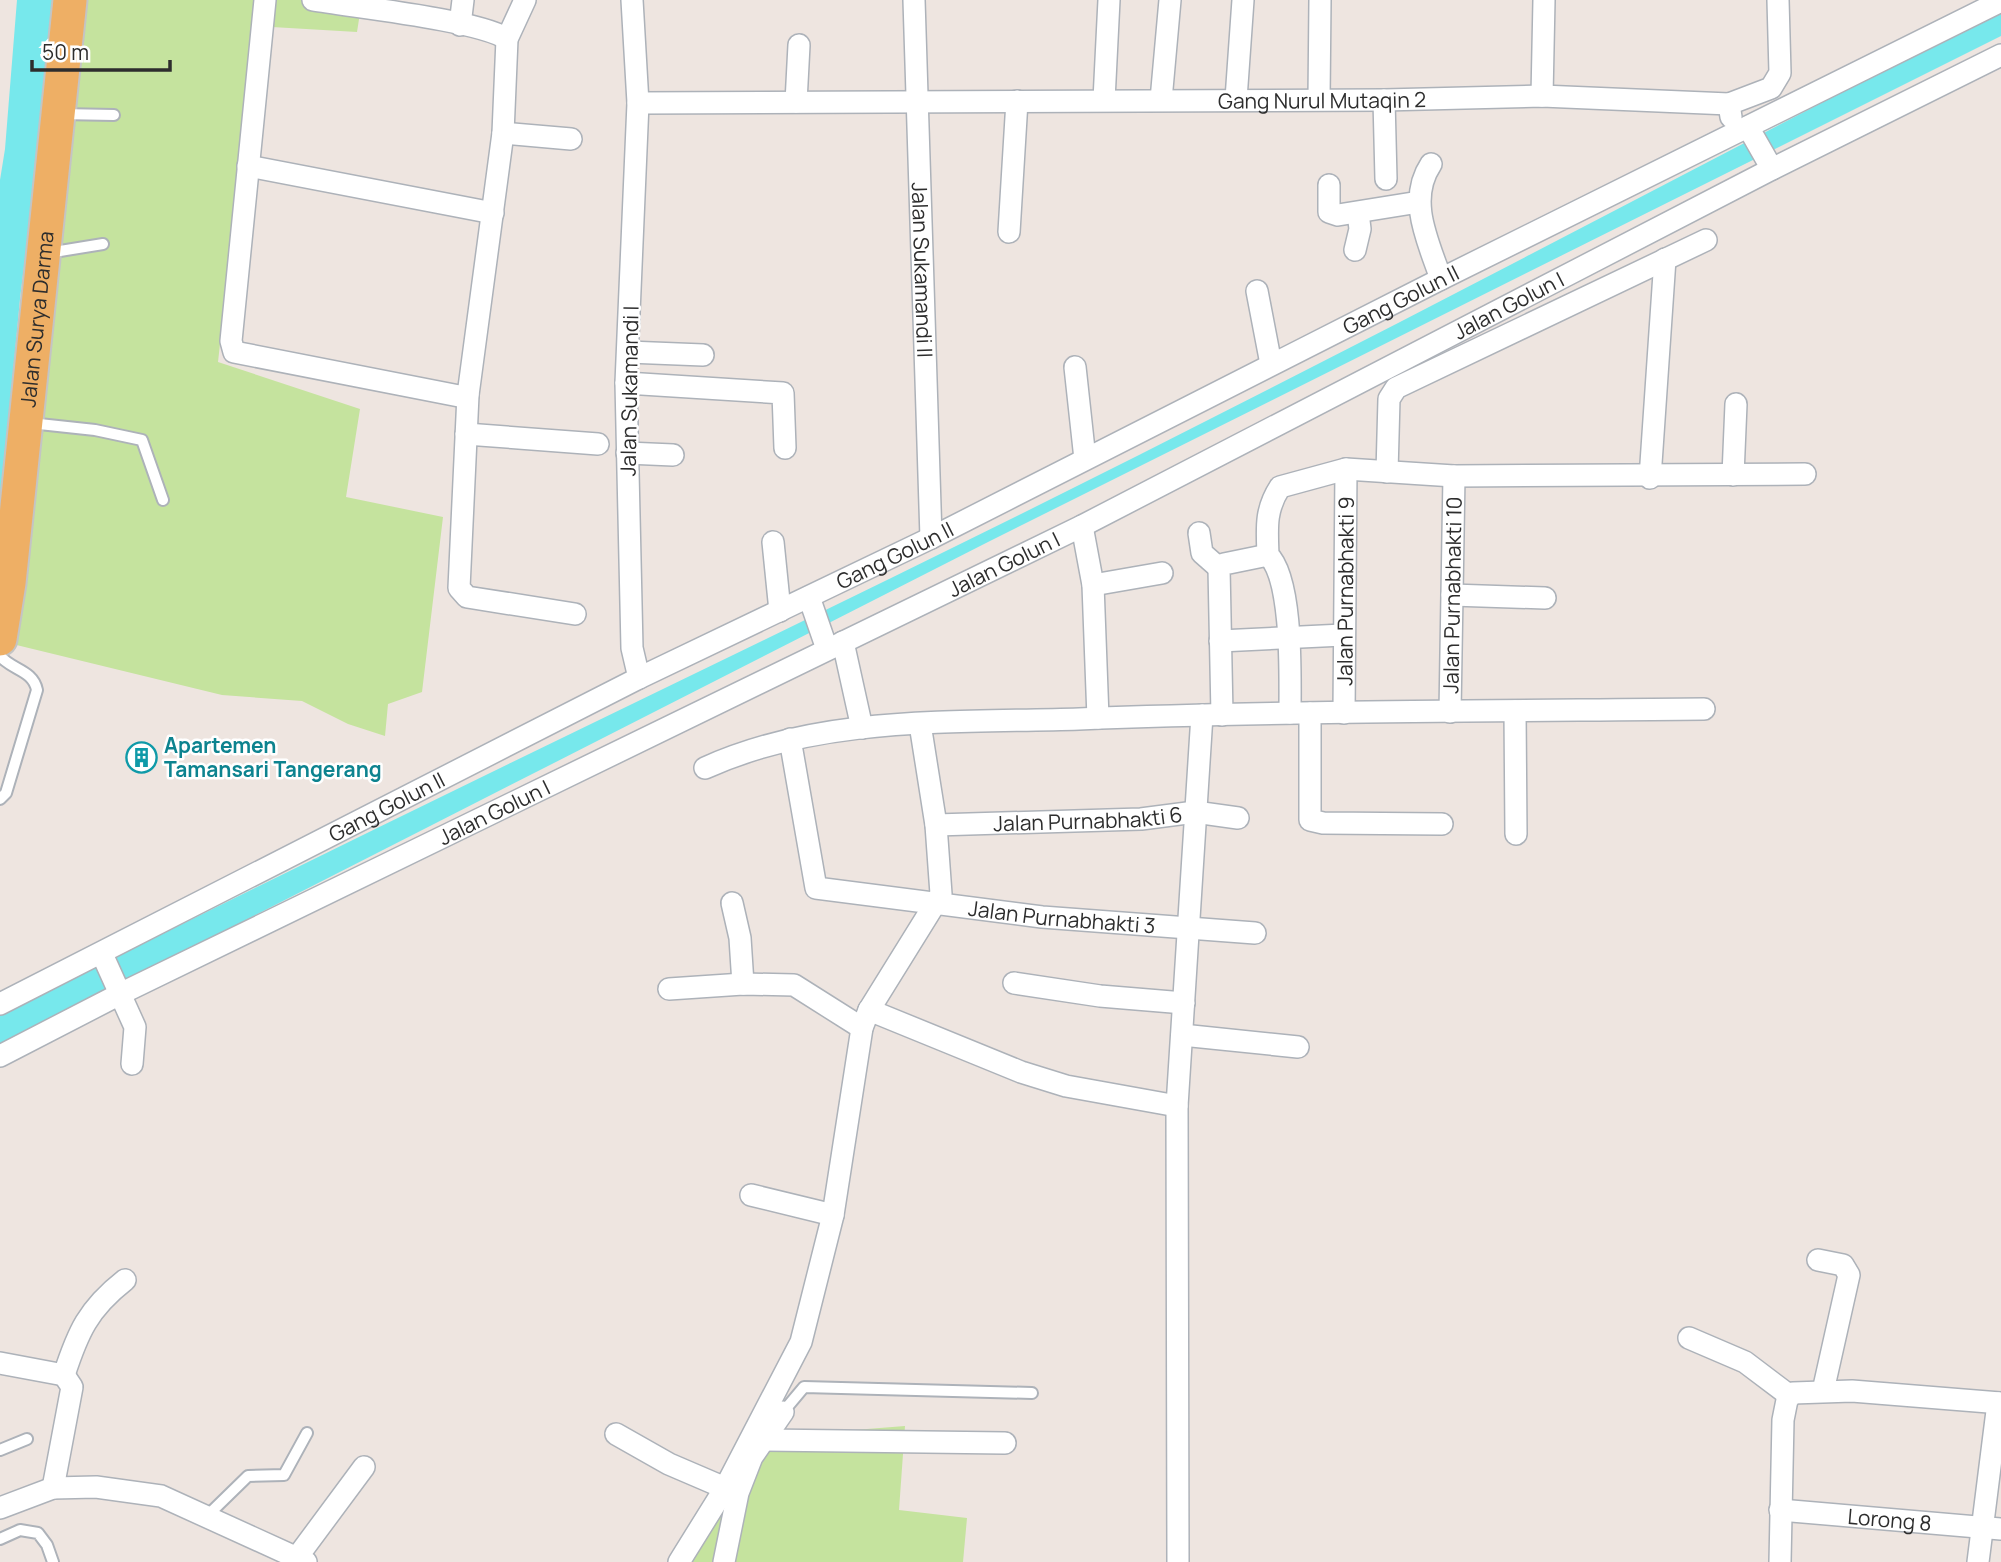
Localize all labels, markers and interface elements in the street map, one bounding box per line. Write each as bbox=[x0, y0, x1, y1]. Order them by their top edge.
scale bar bbox=[32, 28, 170, 72]
text: 50 m bbox=[42, 38, 89, 66]
street label: Gang Nurul Mutaqin 2 bbox=[1218, 85, 1426, 115]
street label: Jalan Sukamandi II bbox=[906, 182, 939, 358]
street label: Jalan Surya Darma bbox=[13, 230, 60, 409]
street label: Gang Golun II bbox=[1338, 258, 1464, 341]
street label: Jalan Golun I bbox=[1448, 265, 1569, 346]
street label: Jalan Sukamandi I bbox=[614, 306, 644, 476]
street label: Jalan Purnabhakti 9 bbox=[1330, 496, 1360, 686]
street label: Jalan Purnabhakti 10 bbox=[1436, 496, 1468, 694]
street label: Gang Golun II bbox=[832, 515, 958, 595]
street label: Jalan Golun I bbox=[943, 525, 1064, 603]
place label: Apartemen Tamansari Tangerang bbox=[164, 731, 382, 783]
building icon: Apartemen Tamansari Tangerang bbox=[124, 740, 158, 774]
street label: Gang Golun II bbox=[324, 766, 449, 848]
street label: Jalan Golun I bbox=[434, 773, 554, 851]
street label: Jalan Purnabhakti 6 bbox=[993, 800, 1184, 837]
street label: Jalan Purnabhakti 3 bbox=[967, 894, 1156, 939]
street label: Lorong 8 bbox=[1846, 1502, 1933, 1537]

